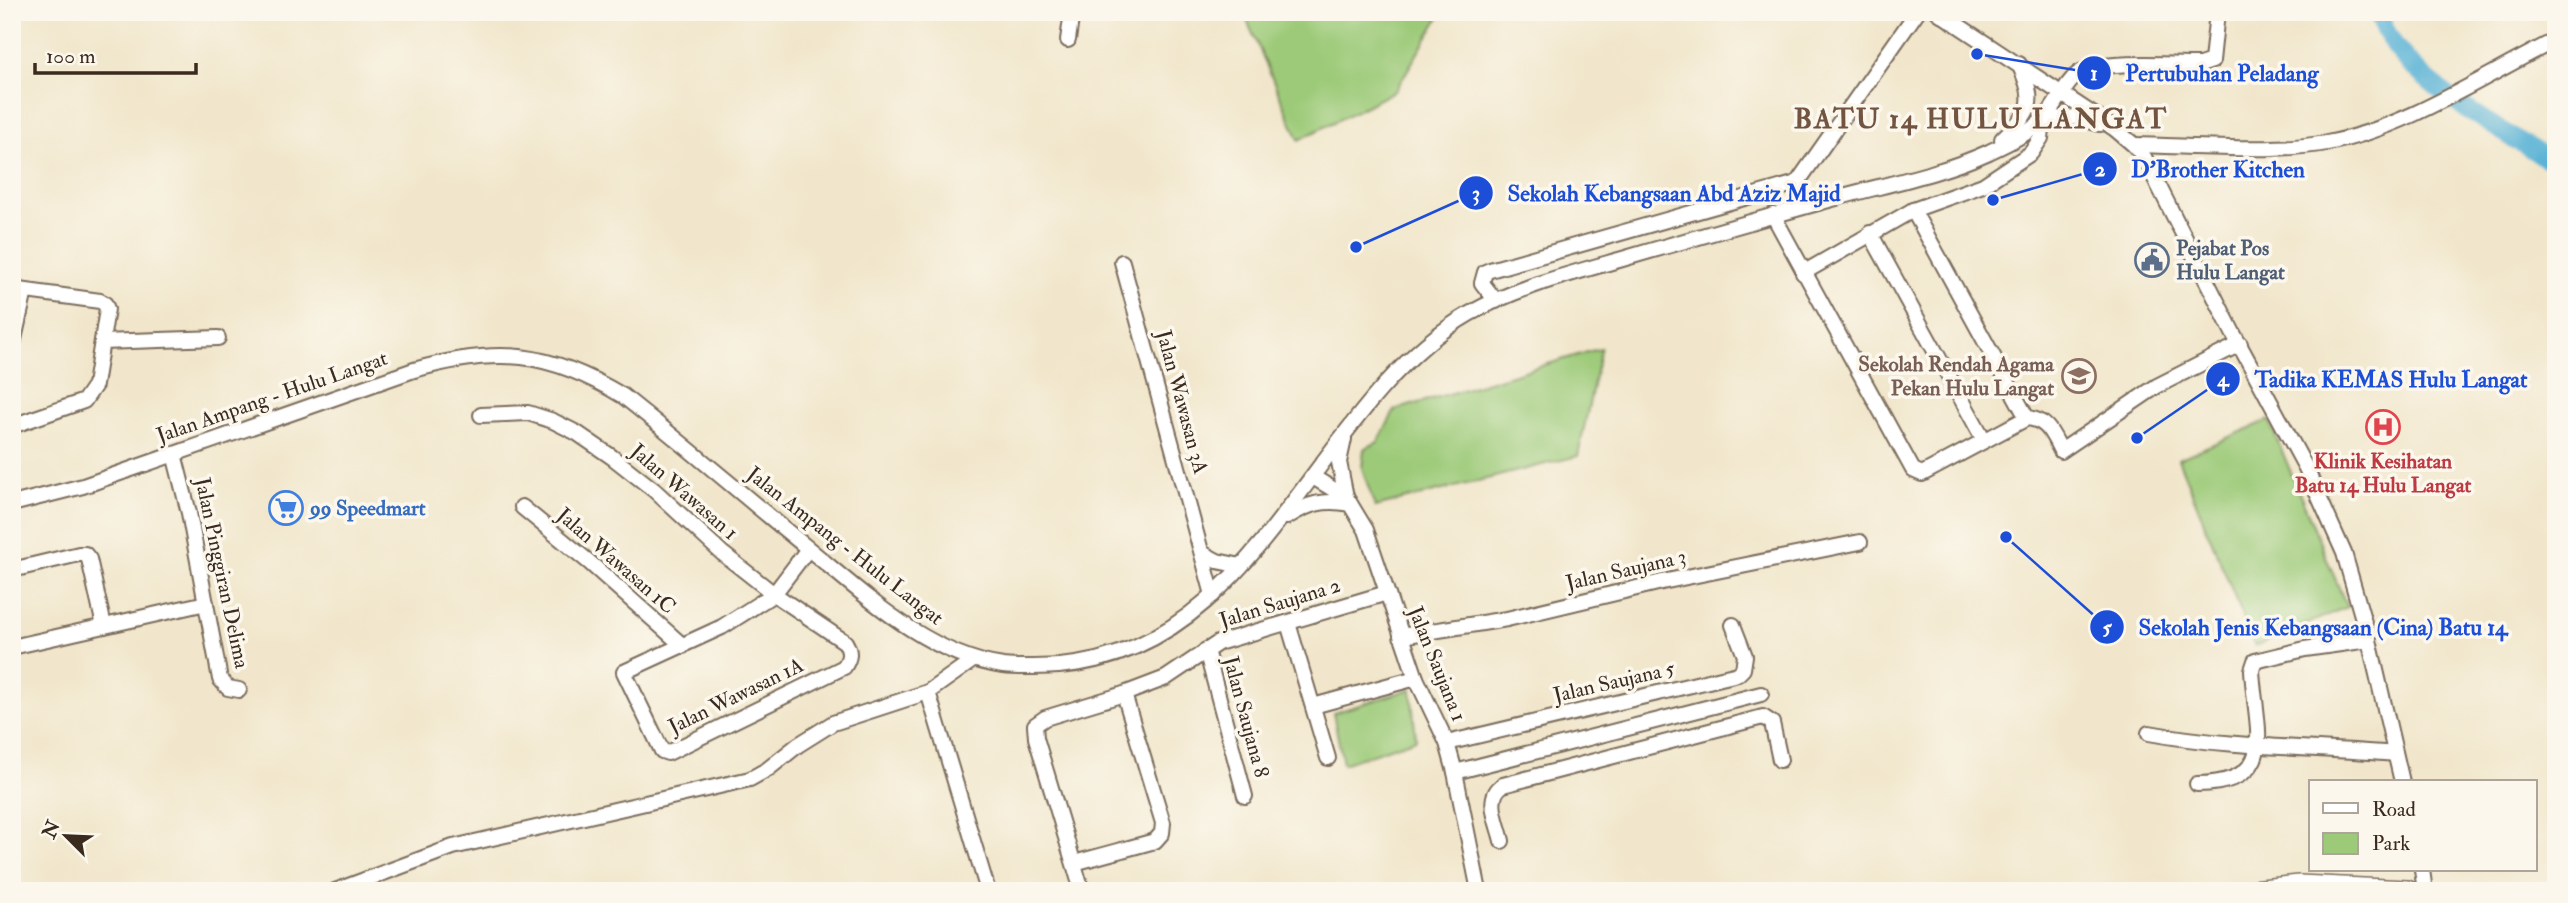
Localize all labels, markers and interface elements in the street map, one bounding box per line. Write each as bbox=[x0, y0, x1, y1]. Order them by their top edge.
scale bar bbox=[35, 32, 196, 76]
text: 100 m bbox=[46, 43, 96, 70]
callout: Pertubuhan Peladang bbox=[2076, 51, 2333, 95]
text: Pertubuhan Peladang bbox=[2125, 59, 2320, 89]
text: 1 bbox=[2090, 60, 2098, 87]
district label: BATU 14 HULU LANGAT bbox=[1794, 102, 2168, 137]
callout: D’Brother Kitchen bbox=[2082, 147, 2319, 191]
text: D’Brother Kitchen bbox=[2131, 155, 2305, 184]
text: 2 bbox=[2095, 156, 2106, 183]
callout: Sekolah Kebangsaan Abd Aziz Majid bbox=[1459, 171, 1855, 215]
text: Sekolah Kebangsaan Abd Aziz Majid bbox=[1507, 179, 1841, 209]
text: 3 bbox=[1472, 180, 1480, 207]
place label: Pejabat Pos Hulu Langat bbox=[2176, 235, 2285, 286]
public building icon: Pejabat Pos Hulu Langat bbox=[2133, 241, 2171, 279]
street label: Jalan Wawasan 3A bbox=[1150, 326, 1214, 477]
street label: Jalan Ampang - Hulu Langat bbox=[152, 345, 391, 450]
place label: Sekolah Rendah Agama Pekan Hulu Langat bbox=[1858, 351, 2055, 402]
school or university icon: Sekolah Rendah Agama Pekan Hulu Langat bbox=[2060, 357, 2098, 395]
callout: Tadika KEMAS Hulu Langat bbox=[2205, 357, 2541, 401]
text: Tadika KEMAS Hulu Langat bbox=[2254, 365, 2528, 395]
text: 4 bbox=[2216, 366, 2230, 393]
hospital icon: Klinik Kesihatan Batu 14 Hulu Langat bbox=[2364, 408, 2402, 446]
street label: Jalan Wawasan 1 bbox=[624, 437, 743, 546]
place label: Klinik Kesihatan Batu 14 Hulu Langat bbox=[2295, 448, 2472, 499]
street label: Jalan Ampang - Hulu Langat bbox=[740, 460, 949, 631]
street label: Jalan Pinggiran Delima bbox=[188, 474, 255, 671]
supermarket icon: 99 Speedmart bbox=[267, 489, 305, 527]
place label: 99 Speedmart bbox=[308, 495, 426, 522]
street label: Jalan Wawasan 1C bbox=[550, 501, 681, 620]
street label: Jalan Saujana 3 bbox=[1562, 543, 1689, 597]
street label: Jalan Saujana 2 bbox=[1215, 572, 1344, 635]
street label: Jalan Saujana 1 bbox=[1401, 601, 1472, 726]
callout: Sekolah Jenis Kebangsaan (Cina) Batu 14 bbox=[2090, 605, 2522, 649]
text: Sekolah Jenis Kebangsaan (Cina) Batu 14 bbox=[2138, 613, 2509, 643]
text: 5 bbox=[2102, 614, 2112, 641]
street label: Jalan Wawasan 1A bbox=[663, 652, 808, 741]
street label: Jalan Saujana 8 bbox=[1217, 652, 1275, 781]
street label: Jalan Saujana 5 bbox=[1550, 655, 1678, 709]
legend bbox=[2309, 780, 2536, 872]
text: Road bbox=[2372, 796, 2417, 823]
north arrow bbox=[32, 802, 102, 872]
text: N bbox=[37, 816, 66, 843]
text: Park bbox=[2372, 830, 2410, 857]

